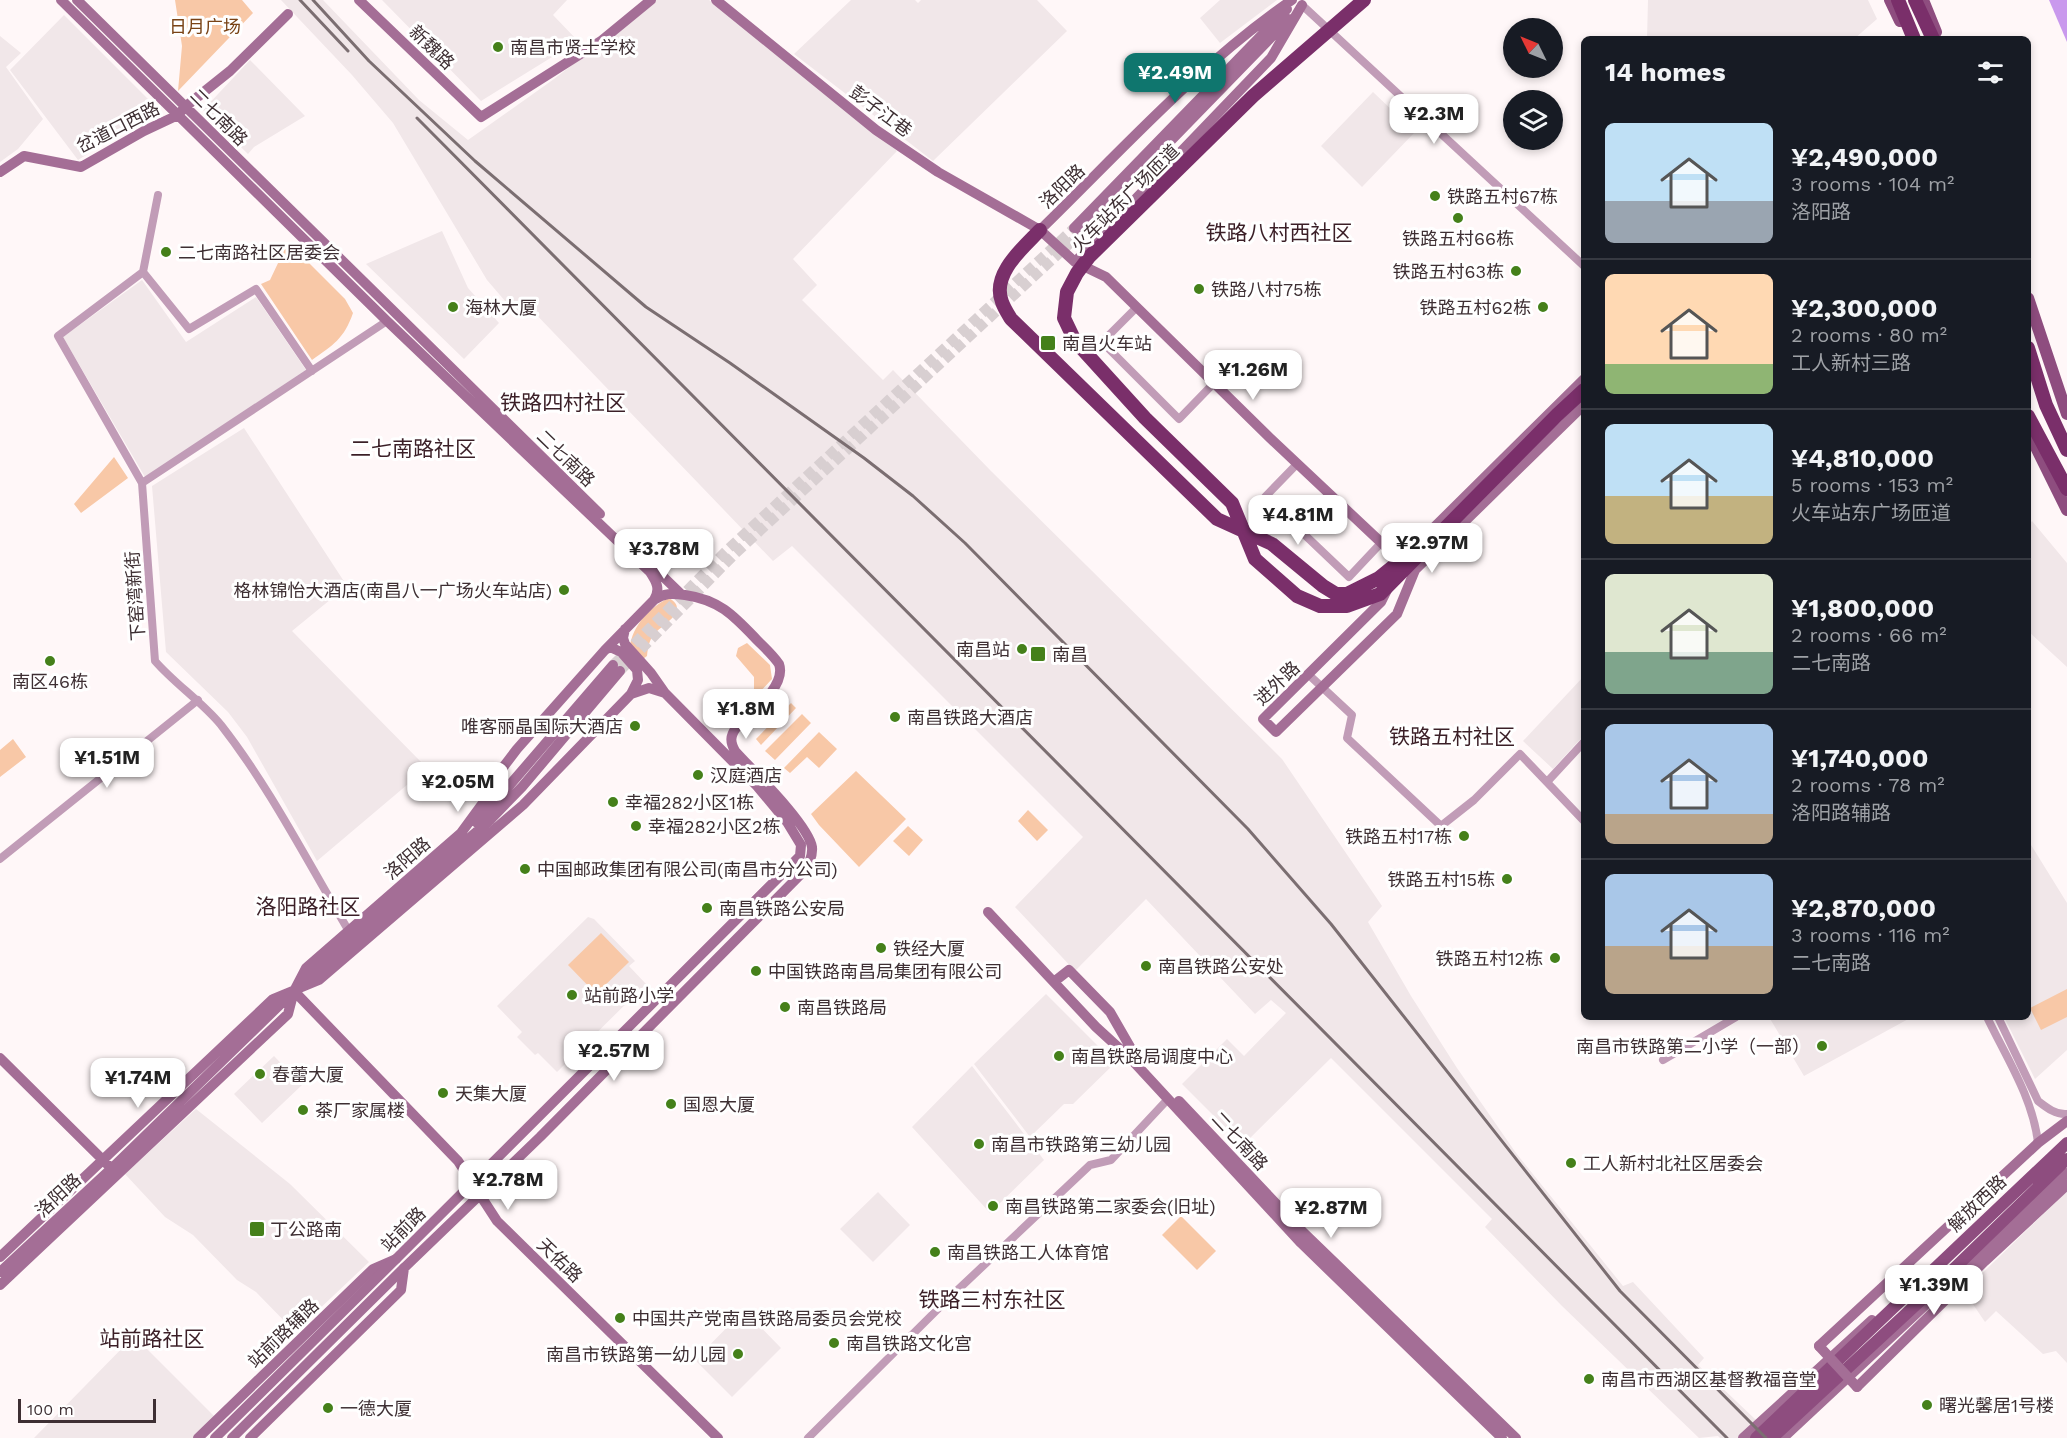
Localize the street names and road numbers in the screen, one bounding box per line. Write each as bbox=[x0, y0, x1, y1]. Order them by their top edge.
street label: 新魏路 bbox=[405, 21, 459, 73]
street label: 彭子江巷 bbox=[846, 81, 916, 141]
street label: 二七南路 bbox=[186, 84, 252, 150]
street label: 岔道口西路 bbox=[73, 97, 163, 157]
street label: 火车站东广场匝道 bbox=[1067, 140, 1183, 256]
street label: 洛阳路 bbox=[1035, 160, 1089, 212]
street label: 二七南路 bbox=[533, 425, 599, 491]
street label: 下窑湾新街 bbox=[121, 550, 149, 642]
street label: 进外路 bbox=[1250, 657, 1304, 709]
street label: 洛阳路 bbox=[380, 832, 434, 884]
street label: 二七南路 bbox=[1208, 1108, 1272, 1174]
street label: 洛阳路 bbox=[31, 1169, 85, 1221]
street label: 解放西路 bbox=[1944, 1170, 2010, 1236]
street label: 站前路 bbox=[376, 1202, 430, 1256]
street label: 天佑路 bbox=[533, 1234, 587, 1286]
street label: 站前路辅路 bbox=[243, 1294, 323, 1372]

